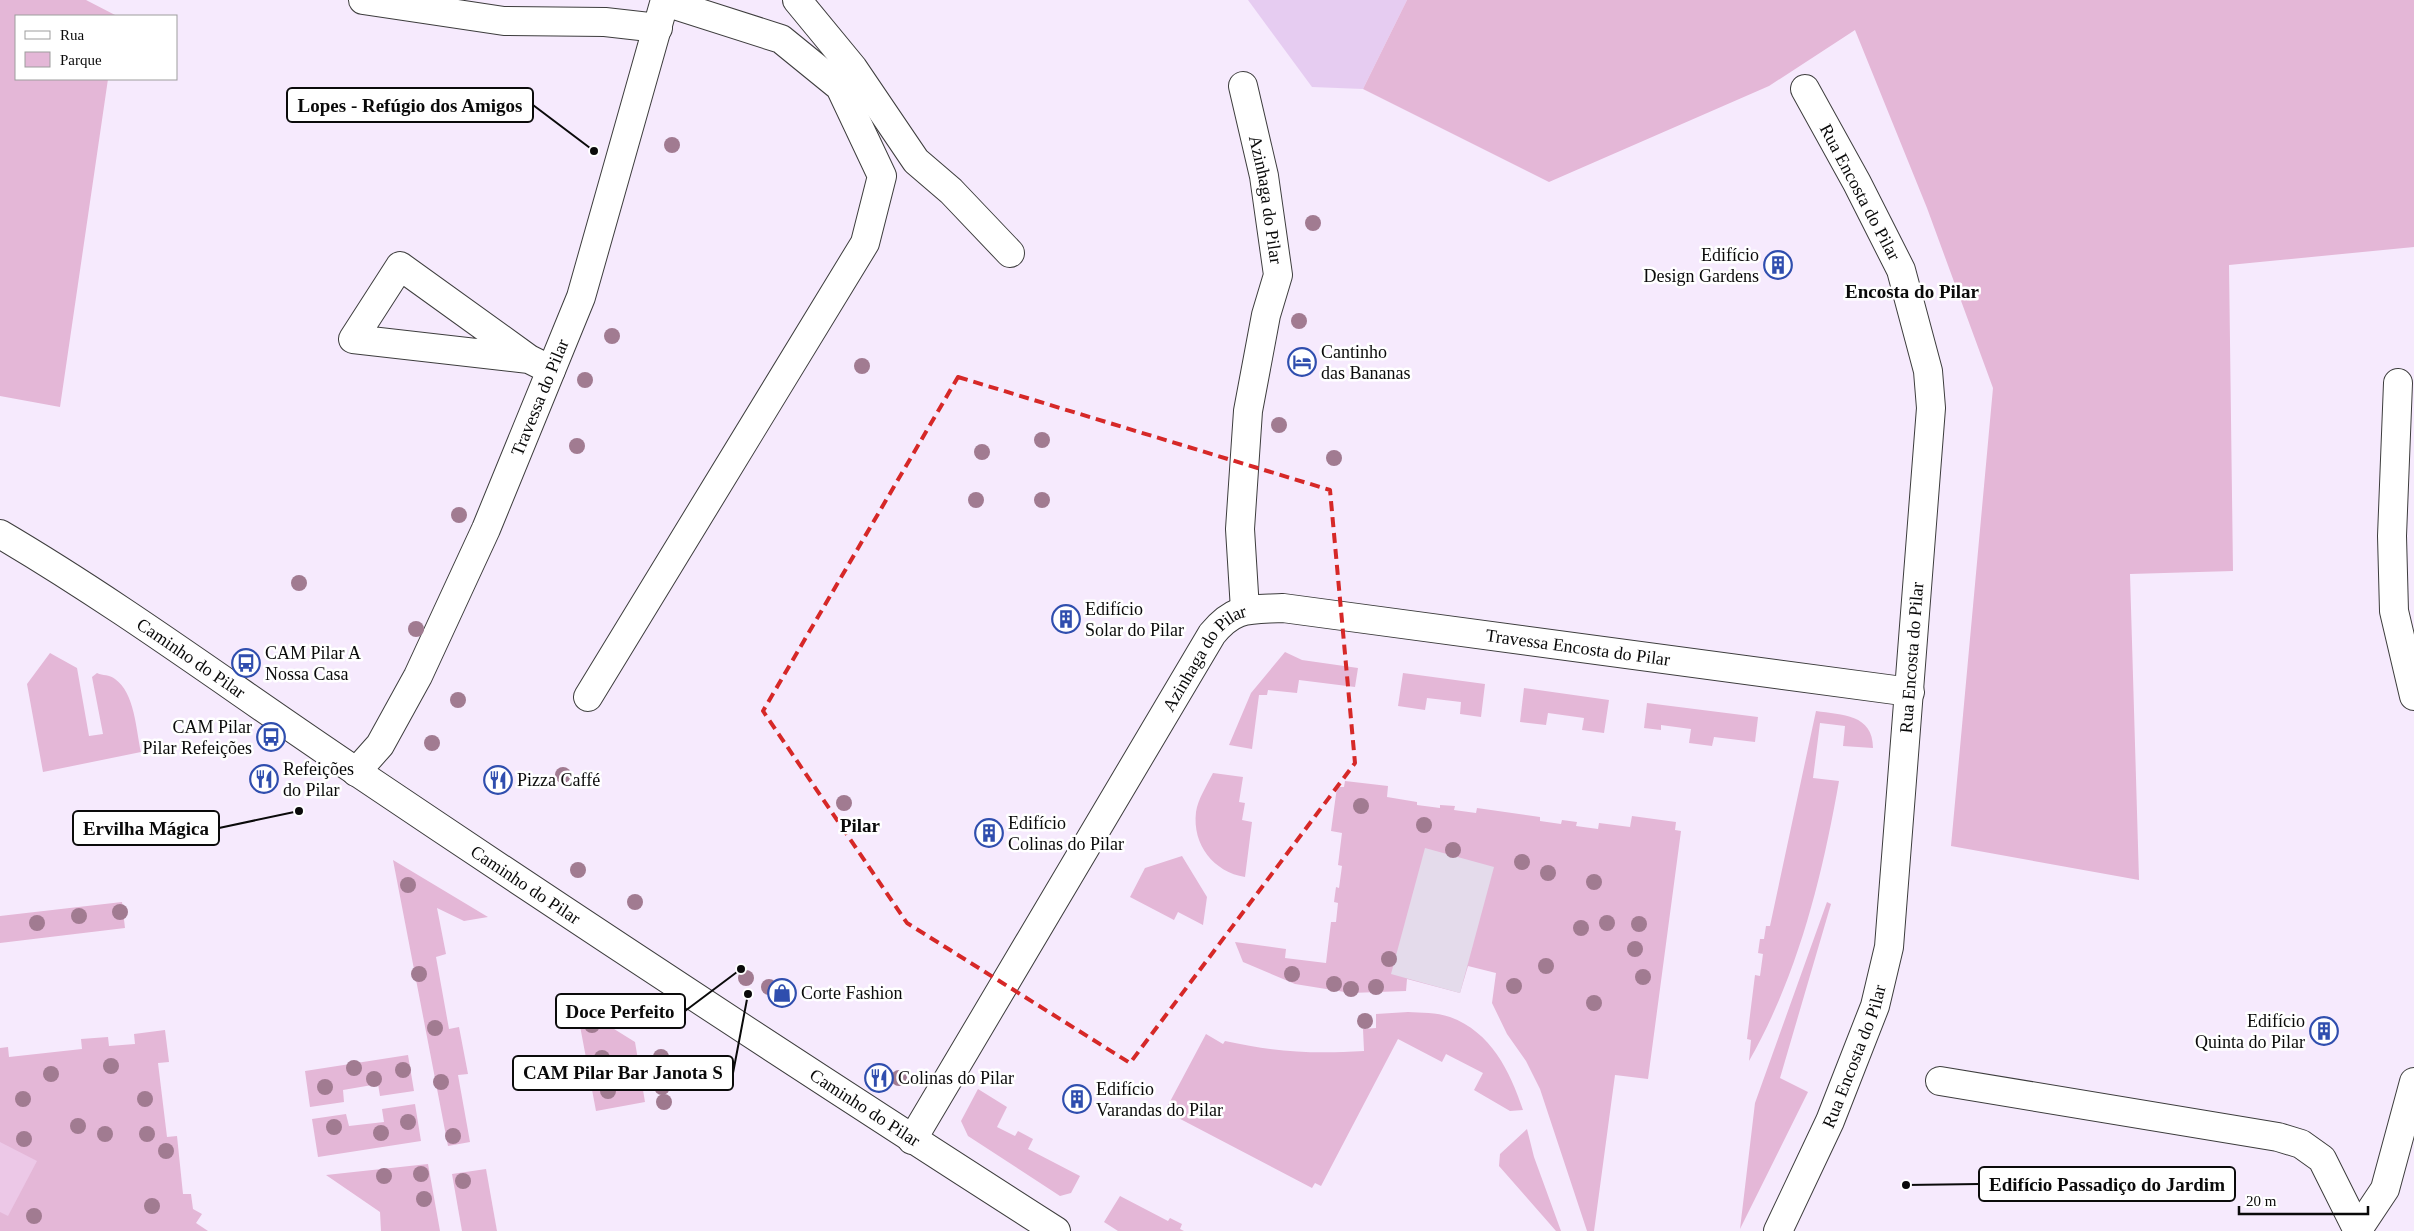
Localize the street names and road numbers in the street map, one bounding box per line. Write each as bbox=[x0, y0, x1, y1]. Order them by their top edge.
street label: Rua Encosta do Pilar bbox=[1816, 120, 1904, 264]
street label: Azinhaga do Pilar bbox=[1245, 133, 1286, 265]
street label: Travessa do Pilar bbox=[507, 336, 573, 459]
street label: Rua Encosta do Pilar bbox=[1896, 581, 1927, 734]
street label: Azinhaga do Pilar bbox=[1158, 601, 1248, 715]
street label: Caminho do Pilar bbox=[133, 614, 249, 702]
street label: Travessa Encosta do Pilar bbox=[1484, 625, 1671, 670]
street label: Caminho do Pilar bbox=[467, 841, 584, 928]
street label: Rua Encosta do Pilar bbox=[1818, 983, 1890, 1131]
street label: Caminho do Pilar bbox=[806, 1065, 924, 1151]

